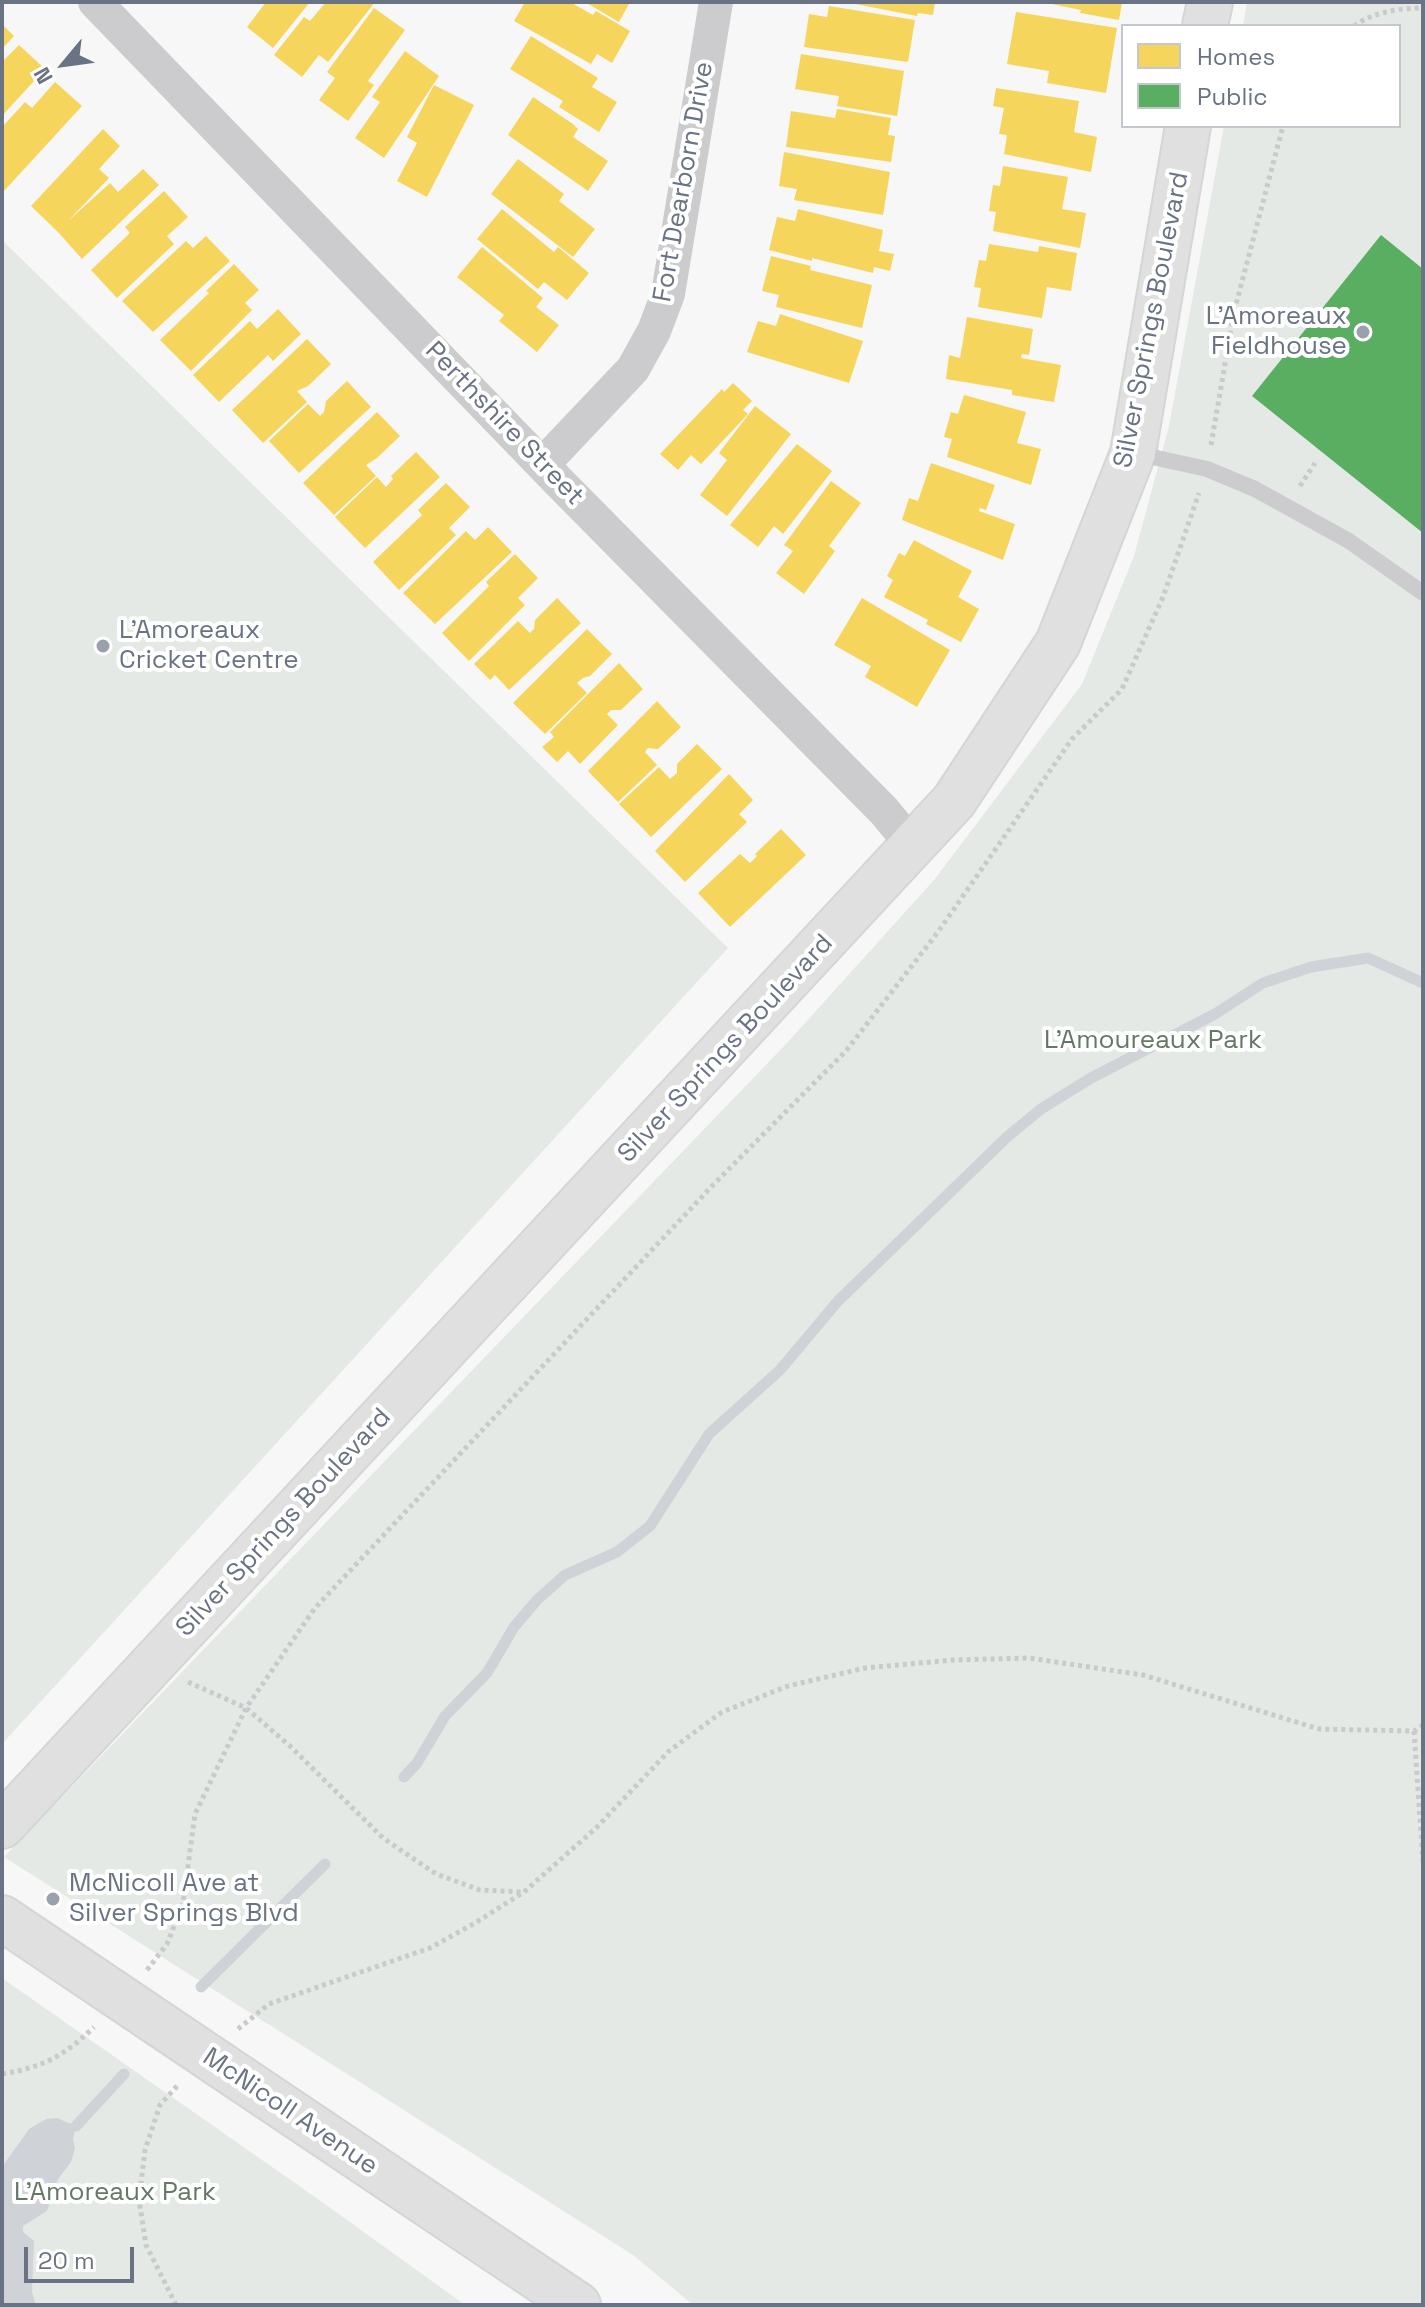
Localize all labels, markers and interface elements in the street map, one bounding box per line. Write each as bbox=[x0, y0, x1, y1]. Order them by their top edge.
north arrow bbox=[24, 24, 104, 104]
legend bbox=[1121, 24, 1401, 128]
text: Homes bbox=[1197, 41, 1275, 72]
street label: Fort Dearborn Drive bbox=[648, 59, 720, 305]
text: N bbox=[27, 62, 59, 89]
text: Public bbox=[1197, 81, 1268, 112]
street label: Silver Springs Boulevard bbox=[1108, 169, 1196, 471]
place label: L'Amoreaux Fieldhouse bbox=[1206, 301, 1347, 362]
marker: L'Amoreaux Fieldhouse bbox=[1354, 323, 1372, 341]
street label: Perthshire Street bbox=[418, 336, 590, 512]
place label: L'Amoreaux Cricket Centre bbox=[119, 615, 299, 676]
marker: L'Amoreaux Cricket Centre bbox=[94, 637, 112, 655]
street label: Silver Springs Boulevard bbox=[612, 928, 840, 1170]
park label: L'Amoureaux Park bbox=[1044, 1025, 1262, 1057]
street label: Silver Springs Boulevard bbox=[170, 1402, 398, 1644]
place label: McNicoll Ave at Silver Springs Blvd bbox=[69, 1868, 299, 1930]
marker: McNicoll Ave at Silver Springs Blvd bbox=[44, 1890, 62, 1908]
street label: McNicoll Avenue bbox=[196, 2042, 384, 2182]
park label: L'Amoreaux Park bbox=[14, 2177, 216, 2209]
scale bar bbox=[28, 2231, 138, 2281]
text: 20 m bbox=[38, 2245, 95, 2276]

